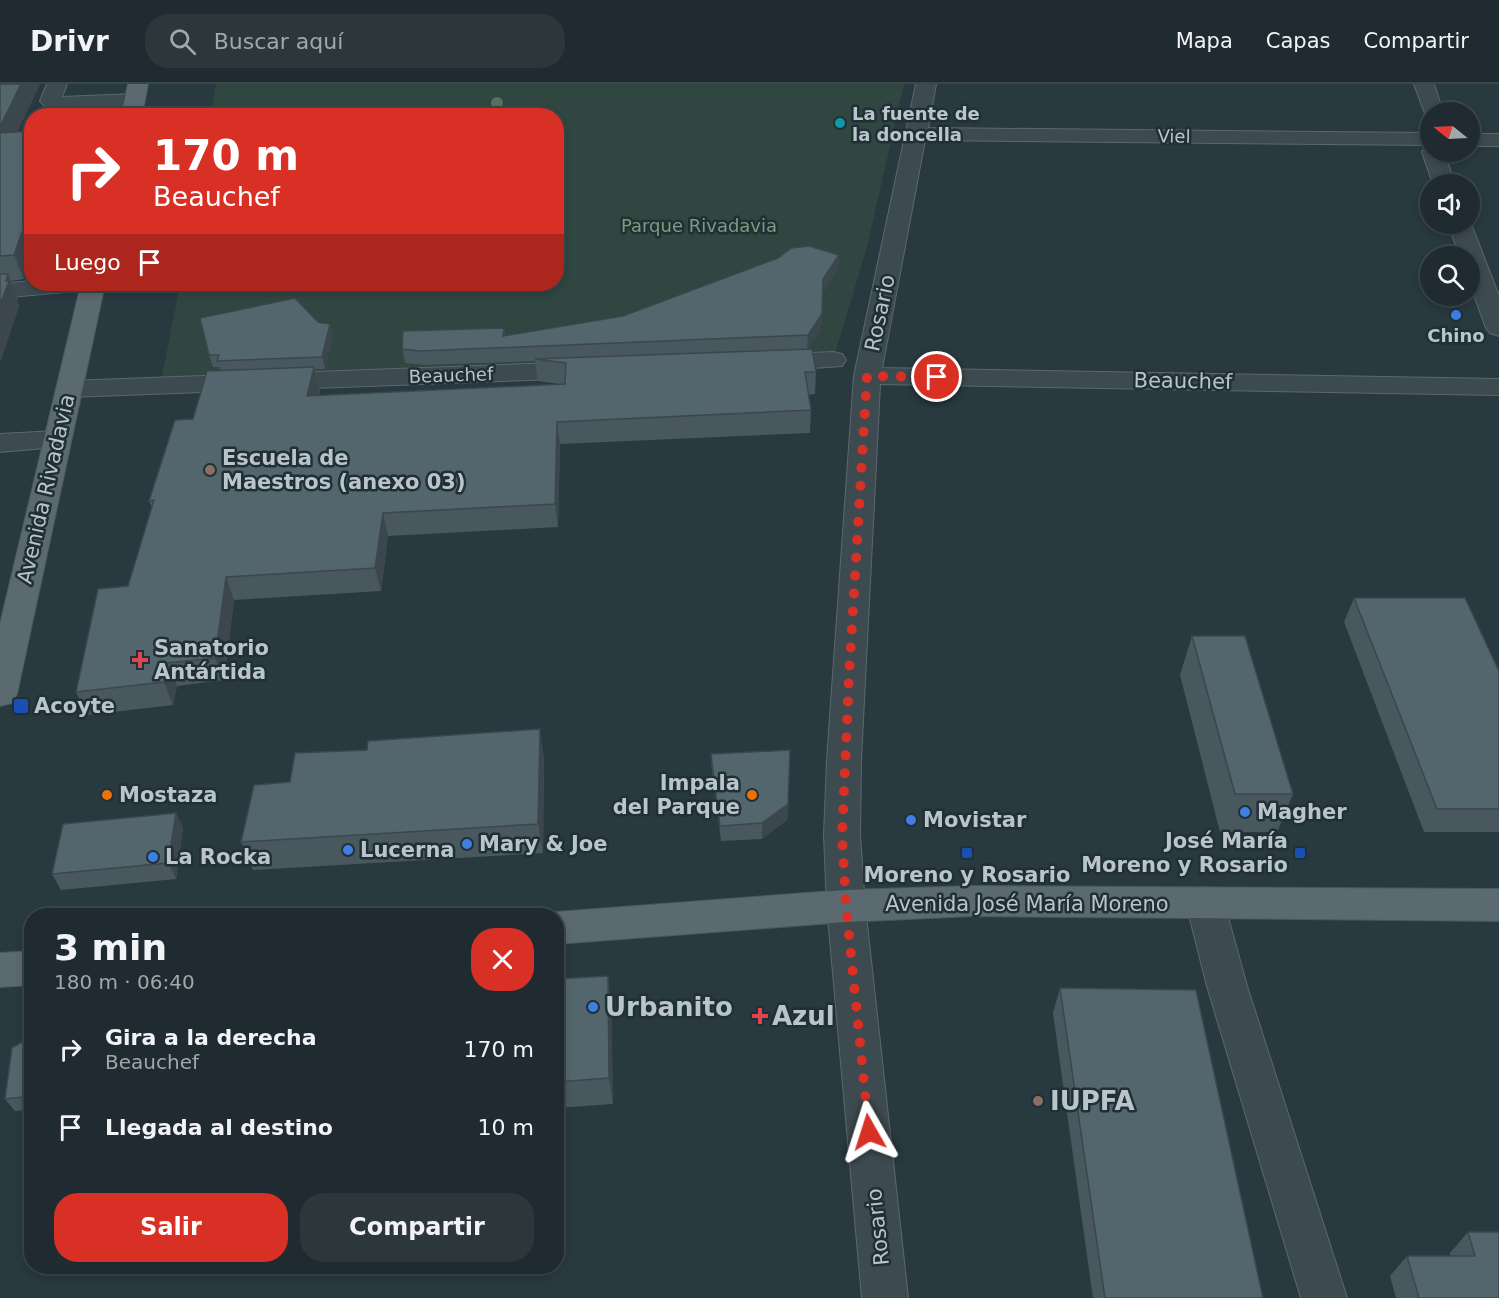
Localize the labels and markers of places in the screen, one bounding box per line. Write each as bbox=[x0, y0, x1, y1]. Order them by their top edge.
place label: La fuente de la doncella bbox=[852, 103, 980, 145]
marker: La fuente de la doncella bbox=[833, 116, 847, 130]
marker: Chino bbox=[1449, 308, 1463, 322]
place label: Chino bbox=[1427, 325, 1485, 346]
pin bbox=[911, 351, 962, 402]
place label: Escuela de Maestros (anexo 03) bbox=[222, 446, 466, 494]
marker: Escuela de Maestros (anexo 03) bbox=[203, 463, 217, 477]
place label: Sanatorio Antártida bbox=[154, 636, 269, 684]
marker: Sanatorio Antártida bbox=[131, 651, 149, 669]
place label: Acoyte bbox=[34, 694, 115, 718]
marker: Acoyte bbox=[12, 697, 30, 715]
place label: Impala del Parque bbox=[613, 771, 740, 819]
place label: Mostaza bbox=[119, 783, 217, 807]
marker: Mostaza bbox=[100, 788, 114, 802]
marker: Impala del Parque bbox=[745, 788, 759, 802]
place label: Magher bbox=[1257, 800, 1347, 824]
marker: Magher bbox=[1238, 805, 1252, 819]
place label: Movistar bbox=[923, 808, 1027, 832]
marker: Movistar bbox=[904, 813, 918, 827]
place label: José María Moreno y Rosario bbox=[1081, 829, 1288, 877]
place label: Mary & Joe bbox=[479, 832, 608, 856]
marker: Mary & Joe bbox=[460, 837, 474, 851]
place label: Lucerna bbox=[360, 838, 455, 862]
marker: Lucerna bbox=[341, 843, 355, 857]
place label: La Rocka bbox=[165, 845, 271, 869]
marker: Moreno y Rosario bbox=[960, 846, 974, 860]
marker: José María Moreno y Rosario bbox=[1293, 846, 1307, 860]
marker: La Rocka bbox=[146, 850, 160, 864]
place label: Moreno y Rosario bbox=[864, 863, 1070, 887]
place label: Urbanito bbox=[605, 992, 733, 1022]
marker: Urbanito bbox=[586, 1000, 600, 1014]
place label: Azul bbox=[772, 1001, 835, 1031]
marker: Azul bbox=[753, 1009, 767, 1023]
place label: IUPFA bbox=[1050, 1086, 1135, 1116]
marker: IUPFA bbox=[1031, 1094, 1045, 1108]

